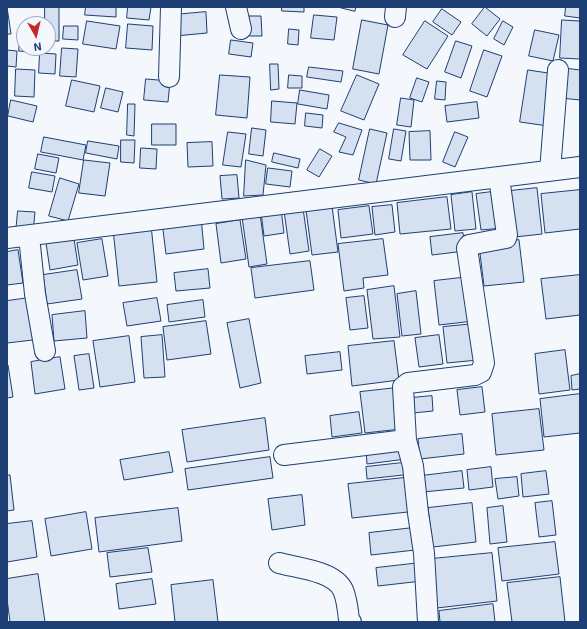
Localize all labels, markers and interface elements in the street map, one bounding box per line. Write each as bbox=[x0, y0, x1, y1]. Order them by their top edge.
north arrow bbox=[16, 16, 56, 56]
text: N bbox=[33, 40, 42, 54]

